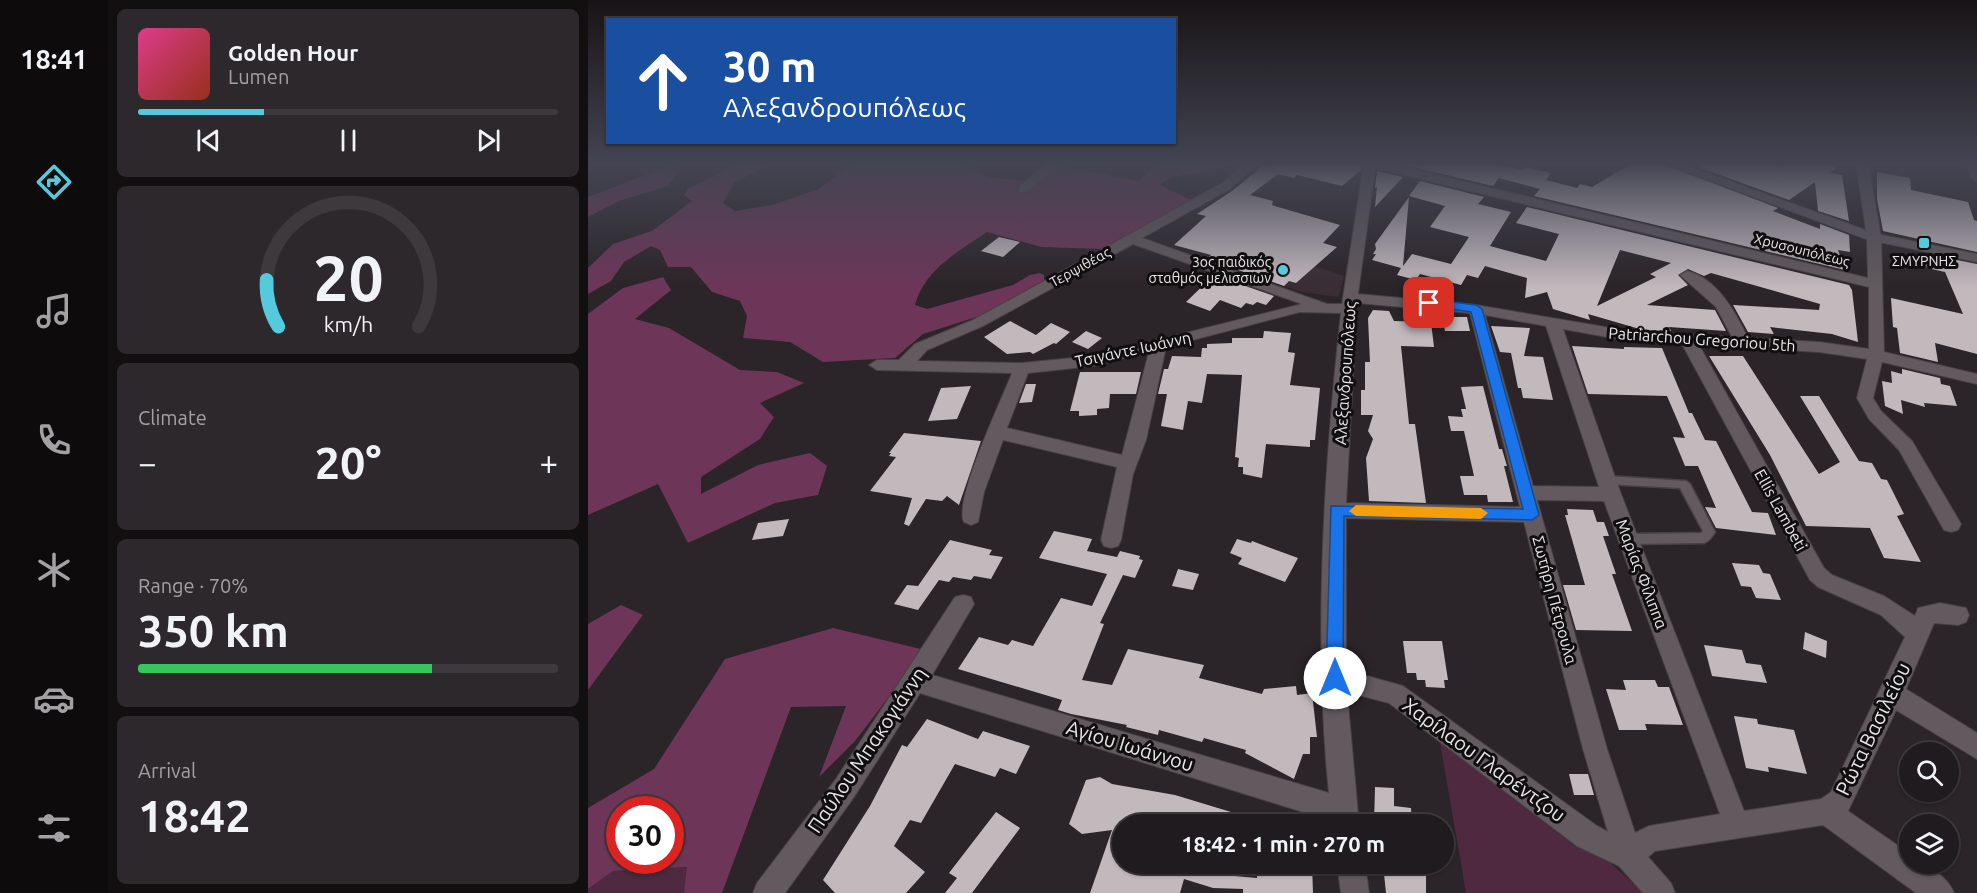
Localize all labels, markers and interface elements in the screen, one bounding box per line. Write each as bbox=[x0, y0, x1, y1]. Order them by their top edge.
text: Golden Hour bbox=[228, 40, 358, 65]
icon: ahead bbox=[624, 42, 702, 120]
text: 30 m bbox=[723, 43, 817, 90]
text: 18:41 bbox=[20, 44, 88, 74]
text: Lumen bbox=[228, 65, 289, 88]
text: Αλεξανδρουπόλεως bbox=[723, 92, 966, 122]
icon: previous bbox=[192, 124, 225, 157]
icon: pause bbox=[332, 124, 365, 157]
icon: next bbox=[472, 124, 505, 157]
icon: directions bbox=[33, 161, 75, 203]
street label: Χρυσουπόλεως bbox=[1753, 230, 1852, 270]
marker: ΣΜΥΡΝΗΣ bbox=[1917, 236, 1931, 250]
text: 20 bbox=[313, 243, 383, 313]
street label: Τερψιθέας bbox=[1047, 244, 1114, 290]
place label: ΣΜΥΡΝΗΣ bbox=[1892, 253, 1956, 269]
place label: 3ος παιδικός σταθμός μελισσιων bbox=[1148, 254, 1272, 286]
marker: 3ος παιδικός σταθμός μελισσιων bbox=[1276, 263, 1290, 277]
pin bbox=[1403, 277, 1454, 328]
icon: arrive bbox=[1412, 286, 1445, 319]
icon: music bbox=[33, 290, 75, 332]
street label: Αλεξανδρουπόλεως bbox=[1331, 301, 1360, 445]
text: km/h bbox=[323, 312, 373, 336]
street label: Patriarchou Gregoriou 5th bbox=[1608, 323, 1796, 355]
street label: Τσιγάντε Ιωάννη bbox=[1073, 328, 1193, 370]
text: Climate bbox=[138, 406, 207, 429]
icon: phone bbox=[33, 419, 75, 461]
text: 20° bbox=[315, 437, 381, 488]
text: − bbox=[138, 444, 157, 481]
text: + bbox=[539, 444, 558, 481]
street label: Ellis Lambeti bbox=[1751, 466, 1811, 554]
street label: Μαρίας Φίλιππα bbox=[1612, 517, 1671, 632]
street label: Σωτήρη Πέτρουλα bbox=[1529, 534, 1581, 666]
icon: climate bbox=[33, 549, 75, 591]
text: Range · 70% bbox=[138, 574, 248, 597]
text: 350 km bbox=[138, 605, 289, 656]
position arrow bbox=[1303, 646, 1367, 710]
street label: Ρώτα Βασιλείου bbox=[1831, 659, 1915, 799]
street label: Παύλου Μπακογιάννη bbox=[803, 662, 931, 837]
icon: car bbox=[33, 678, 75, 720]
street label: Χαρίλαου Γλαρέντζου bbox=[1399, 693, 1570, 826]
street label: Αγίου Ιωάννου bbox=[1064, 715, 1197, 776]
map controls bbox=[1899, 742, 1959, 874]
button: search bbox=[1899, 742, 1959, 802]
text: Arrival bbox=[138, 759, 196, 782]
text: 18:42 bbox=[138, 790, 251, 841]
speed limit sign: 30 bbox=[606, 796, 684, 874]
icon: filters bbox=[33, 807, 75, 849]
button: layers bbox=[1899, 814, 1959, 874]
text: 18:42 · 1 min · 270 m bbox=[1181, 831, 1385, 856]

